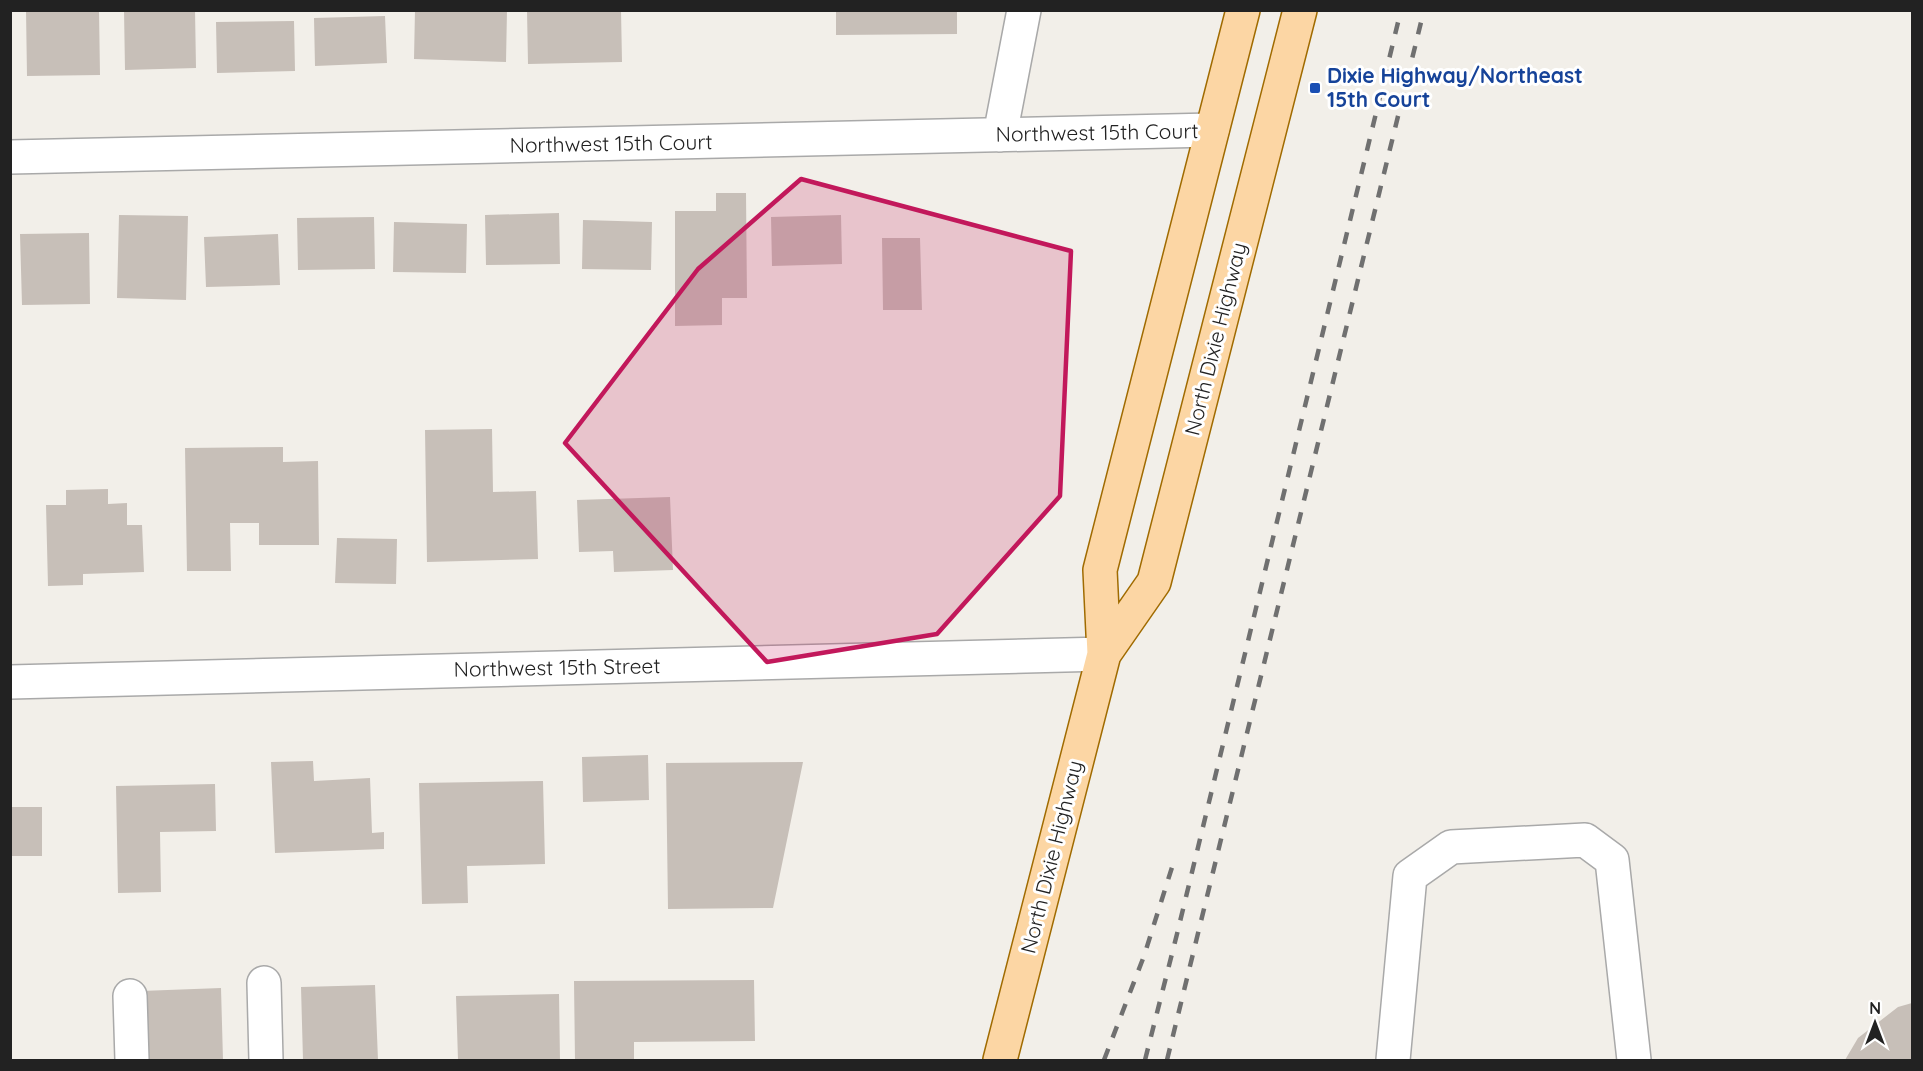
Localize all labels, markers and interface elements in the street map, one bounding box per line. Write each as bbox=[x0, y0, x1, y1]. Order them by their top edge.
place label: Dixie Highway/Northeast 15th Court bbox=[1327, 62, 1583, 112]
marker: Dixie Highway/Northeast 15th Court bbox=[1308, 81, 1322, 95]
street label: Northwest 15th Court bbox=[995, 117, 1199, 147]
street label: Northwest 15th Court bbox=[509, 128, 713, 158]
street label: North Dixie Highway bbox=[1178, 240, 1252, 438]
street label: Northwest 15th Street bbox=[453, 652, 661, 682]
street label: North Dixie Highway bbox=[1014, 758, 1088, 956]
north arrow bbox=[1845, 993, 1905, 1053]
text: N bbox=[1869, 998, 1881, 1018]

